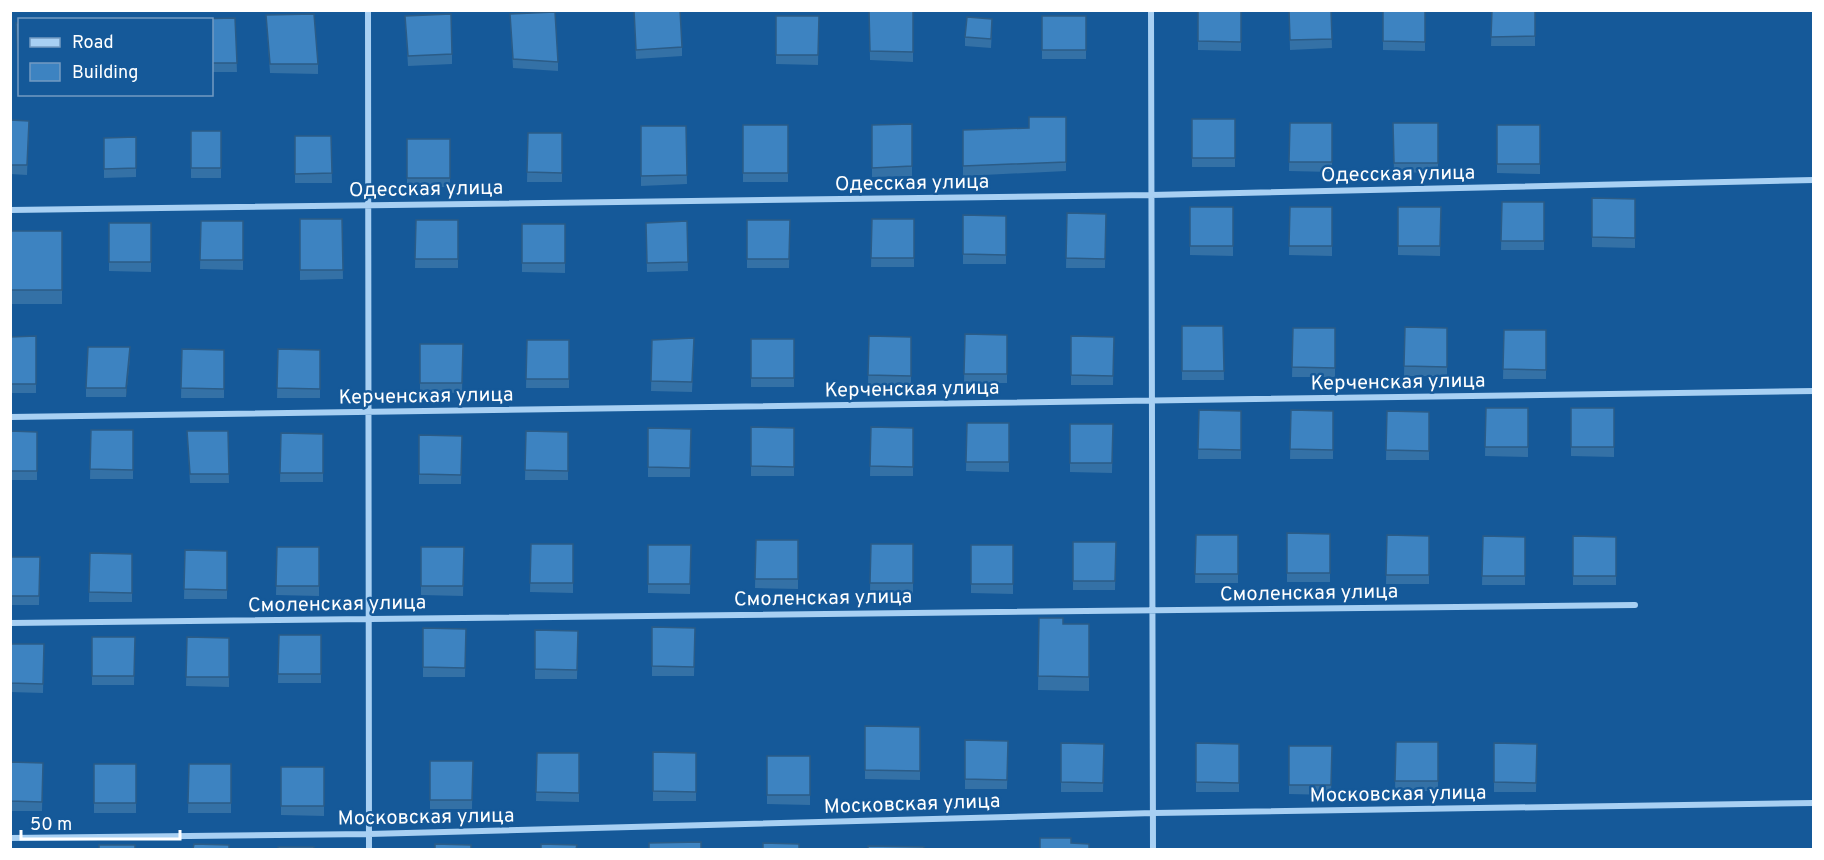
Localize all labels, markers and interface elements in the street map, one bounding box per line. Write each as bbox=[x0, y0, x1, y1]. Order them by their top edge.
legend bbox=[18, 18, 213, 96]
text: Road bbox=[72, 32, 114, 55]
text: Building bbox=[72, 62, 138, 85]
street label: Одесская улица bbox=[1321, 161, 1475, 189]
street label: Одесская улица bbox=[835, 170, 989, 198]
street label: Одесская улица bbox=[349, 176, 503, 204]
street label: Керченская улица bbox=[1310, 368, 1486, 398]
street label: Керченская улица bbox=[824, 375, 1000, 405]
street label: Керченская улица bbox=[338, 382, 514, 412]
street label: Смоленская улица bbox=[1220, 579, 1399, 609]
street label: Смоленская улица bbox=[734, 584, 913, 614]
street label: Смоленская улица bbox=[248, 590, 427, 620]
street label: Московская улица bbox=[1309, 780, 1487, 810]
street label: Московская улица bbox=[823, 789, 1001, 821]
scale bar bbox=[21, 803, 180, 841]
street label: Московская улица bbox=[337, 803, 515, 833]
text: 50 m bbox=[30, 814, 72, 837]

